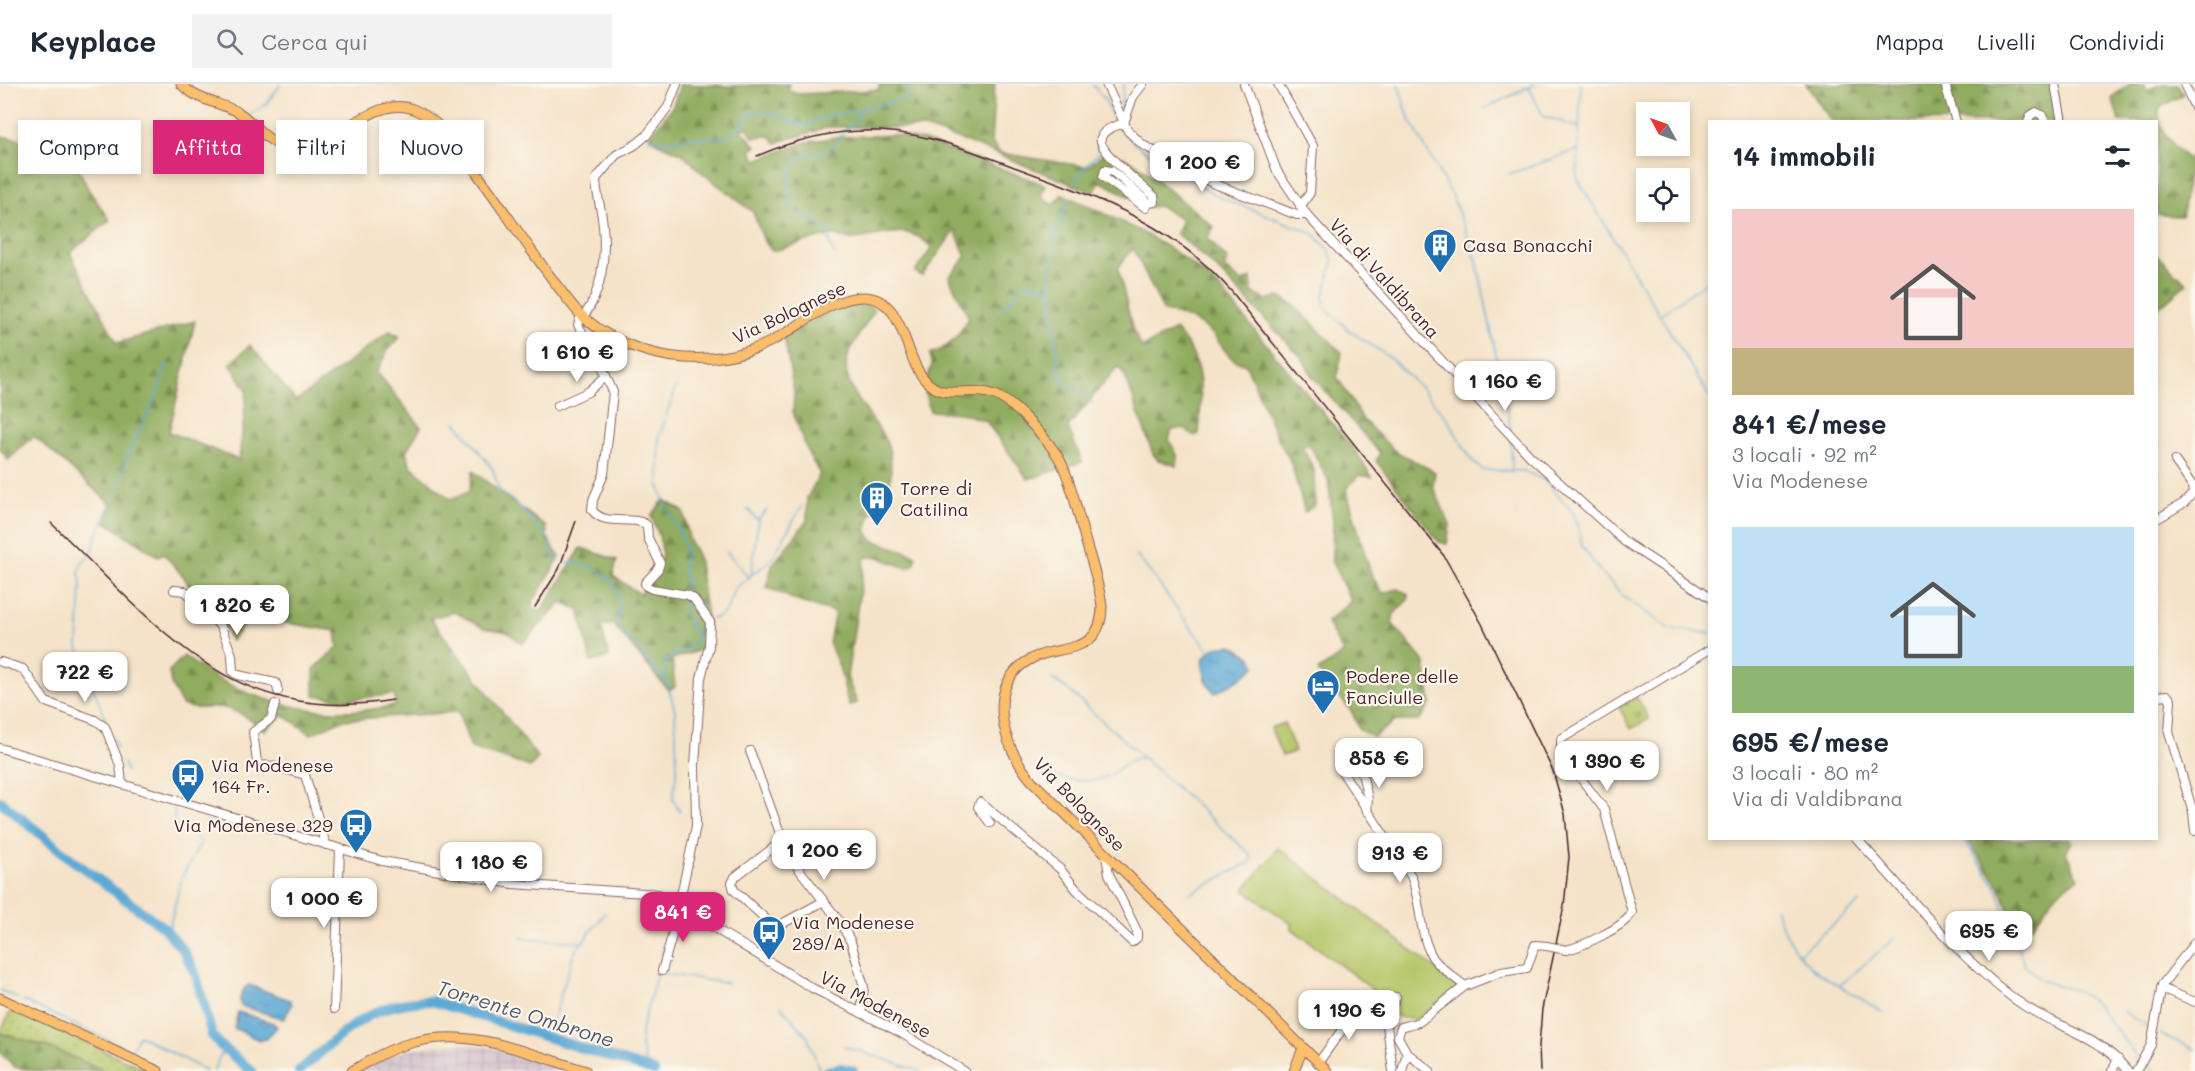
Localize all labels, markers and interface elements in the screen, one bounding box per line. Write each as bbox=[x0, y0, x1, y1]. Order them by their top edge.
search box bbox=[192, 14, 612, 68]
text: Keyplace bbox=[30, 23, 156, 59]
icon: search bbox=[213, 25, 246, 58]
text: Cerca qui bbox=[261, 27, 368, 56]
text: Mappa bbox=[1876, 28, 1944, 55]
text: Livelli bbox=[1977, 28, 2036, 55]
text: Condividi bbox=[2069, 28, 2165, 55]
north arrow bbox=[1636, 102, 1690, 156]
map controls bbox=[1636, 102, 1690, 222]
chip: Compra bbox=[18, 120, 141, 174]
chip: Affitta bbox=[153, 120, 264, 174]
chip: Filtri bbox=[276, 120, 367, 174]
chip: Nuovo bbox=[379, 120, 484, 174]
text: 14 immobili bbox=[1732, 139, 1876, 173]
icon: filters bbox=[2101, 140, 2134, 173]
pin: 1 200 € bbox=[1147, 142, 1257, 193]
text: 1 200 € bbox=[1164, 148, 1240, 174]
button: locate bbox=[1636, 168, 1690, 222]
street label: Via di Valdibrana bbox=[1325, 213, 1445, 343]
building icon: Casa Bonacchi bbox=[1422, 227, 1458, 274]
place label: Casa Bonacchi bbox=[1463, 233, 1593, 257]
icon: home bbox=[1879, 248, 1987, 356]
street label: Via Bolognese bbox=[728, 275, 850, 349]
pin: 1 610 € bbox=[522, 332, 632, 383]
text: 1 610 € bbox=[540, 338, 614, 364]
pin: 1 160 € bbox=[1450, 361, 1560, 412]
text: 1 160 € bbox=[1468, 367, 1542, 393]
text: 841 €/mese bbox=[1732, 407, 1887, 441]
text: 3 locali · 92 m² bbox=[1732, 441, 1877, 467]
text: Via Modenese bbox=[1732, 467, 1868, 493]
place label: Torre di Catilina bbox=[900, 476, 973, 521]
building icon: Torre di Catilina bbox=[859, 480, 895, 527]
icon: home bbox=[1879, 566, 1987, 674]
pin: 1 820 € bbox=[182, 585, 292, 636]
text: 1 820 € bbox=[199, 591, 275, 617]
pin: 722 € bbox=[43, 652, 127, 703]
text: 722 € bbox=[57, 658, 113, 684]
place label: Podere delle Fanciulle bbox=[1346, 664, 1459, 709]
hotel icon: Podere delle Fanciulle bbox=[1305, 668, 1341, 715]
text: 695 €/mese bbox=[1732, 725, 1889, 759]
pin: 858 € bbox=[1337, 738, 1421, 789]
pin: 1 390 € bbox=[1552, 741, 1662, 792]
text: 858 € bbox=[1349, 744, 1409, 770]
text: 1 390 € bbox=[1569, 747, 1645, 773]
street label: Via Bolognese bbox=[1029, 752, 1131, 856]
place label: Via Modenese 164 Fr. bbox=[211, 753, 334, 798]
bus stop icon: Via Modenese 164 Fr. bbox=[170, 757, 206, 804]
text: 3 locali · 80 m² bbox=[1732, 759, 1878, 785]
text: Via di Valdibrana bbox=[1732, 785, 1903, 811]
bus stop icon: Via Modenese 329 bbox=[338, 807, 374, 854]
place label: Via Modenese 329 bbox=[173, 813, 333, 837]
pin: 1 200 € bbox=[769, 830, 879, 881]
pin: 913 € bbox=[1358, 833, 1442, 884]
text: 1 200 € bbox=[786, 836, 862, 862]
text: 913 € bbox=[1372, 839, 1428, 865]
pin: 1 180 € bbox=[436, 842, 546, 893]
text: 1 180 € bbox=[454, 848, 528, 874]
pin: 1 000 € bbox=[269, 878, 379, 929]
text: 1 000 € bbox=[285, 884, 363, 910]
pin: 841 € bbox=[641, 892, 725, 943]
text: 841 € bbox=[654, 898, 712, 924]
place label: Via Modenese 289/A bbox=[792, 910, 915, 955]
pin: 695 € bbox=[1947, 911, 2031, 962]
bus stop icon: Via Modenese 289/A bbox=[751, 914, 787, 961]
text: 695 € bbox=[1959, 917, 2019, 943]
street label: Via Modenese bbox=[816, 965, 936, 1043]
water label: Torrente Ombrone bbox=[434, 974, 618, 1052]
pin: 1 190 € bbox=[1294, 990, 1404, 1041]
text: 1 190 € bbox=[1312, 996, 1386, 1022]

